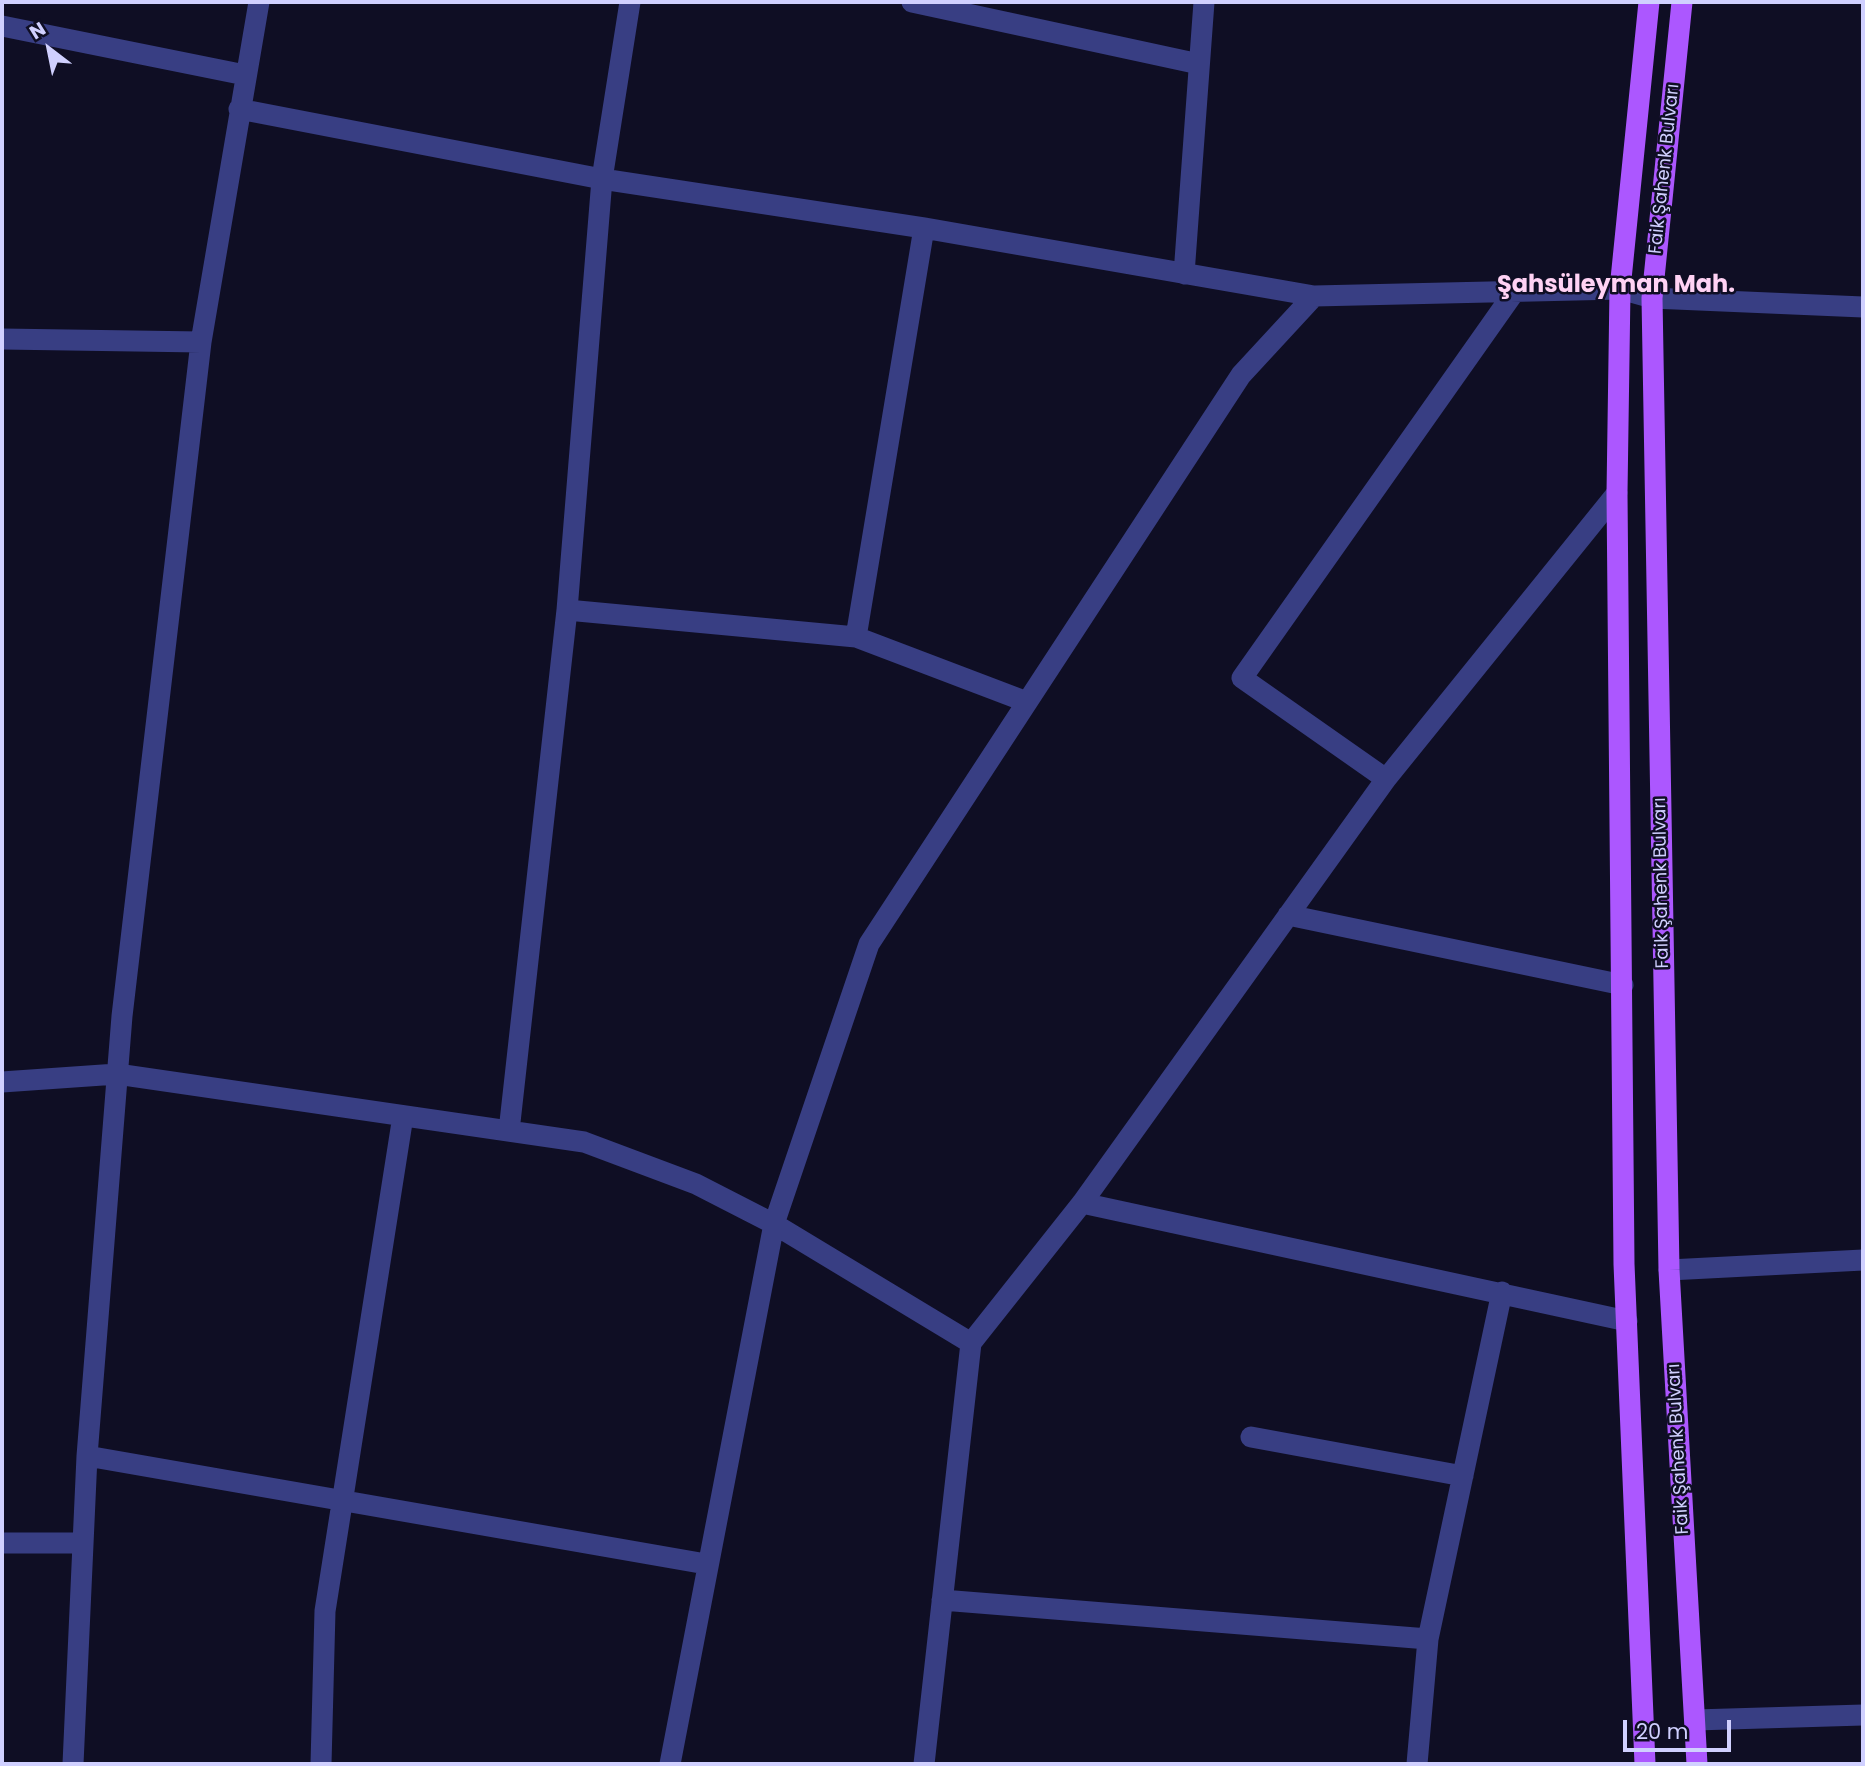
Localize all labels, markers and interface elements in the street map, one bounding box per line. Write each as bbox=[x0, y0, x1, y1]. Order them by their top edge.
north arrow bbox=[14, 14, 84, 84]
text: N bbox=[24, 16, 51, 46]
street label: Faik Şahenk Bulvarı bbox=[1645, 83, 1685, 255]
district label: Şahsüleyman Mah. bbox=[1497, 272, 1735, 300]
street label: Faik Şahenk Bulvarı bbox=[1650, 797, 1674, 969]
street label: Faik Şahenk Bulvarı bbox=[1664, 1363, 1694, 1535]
scale bar bbox=[1627, 1706, 1736, 1750]
text: 20 m bbox=[1636, 1717, 1689, 1746]

